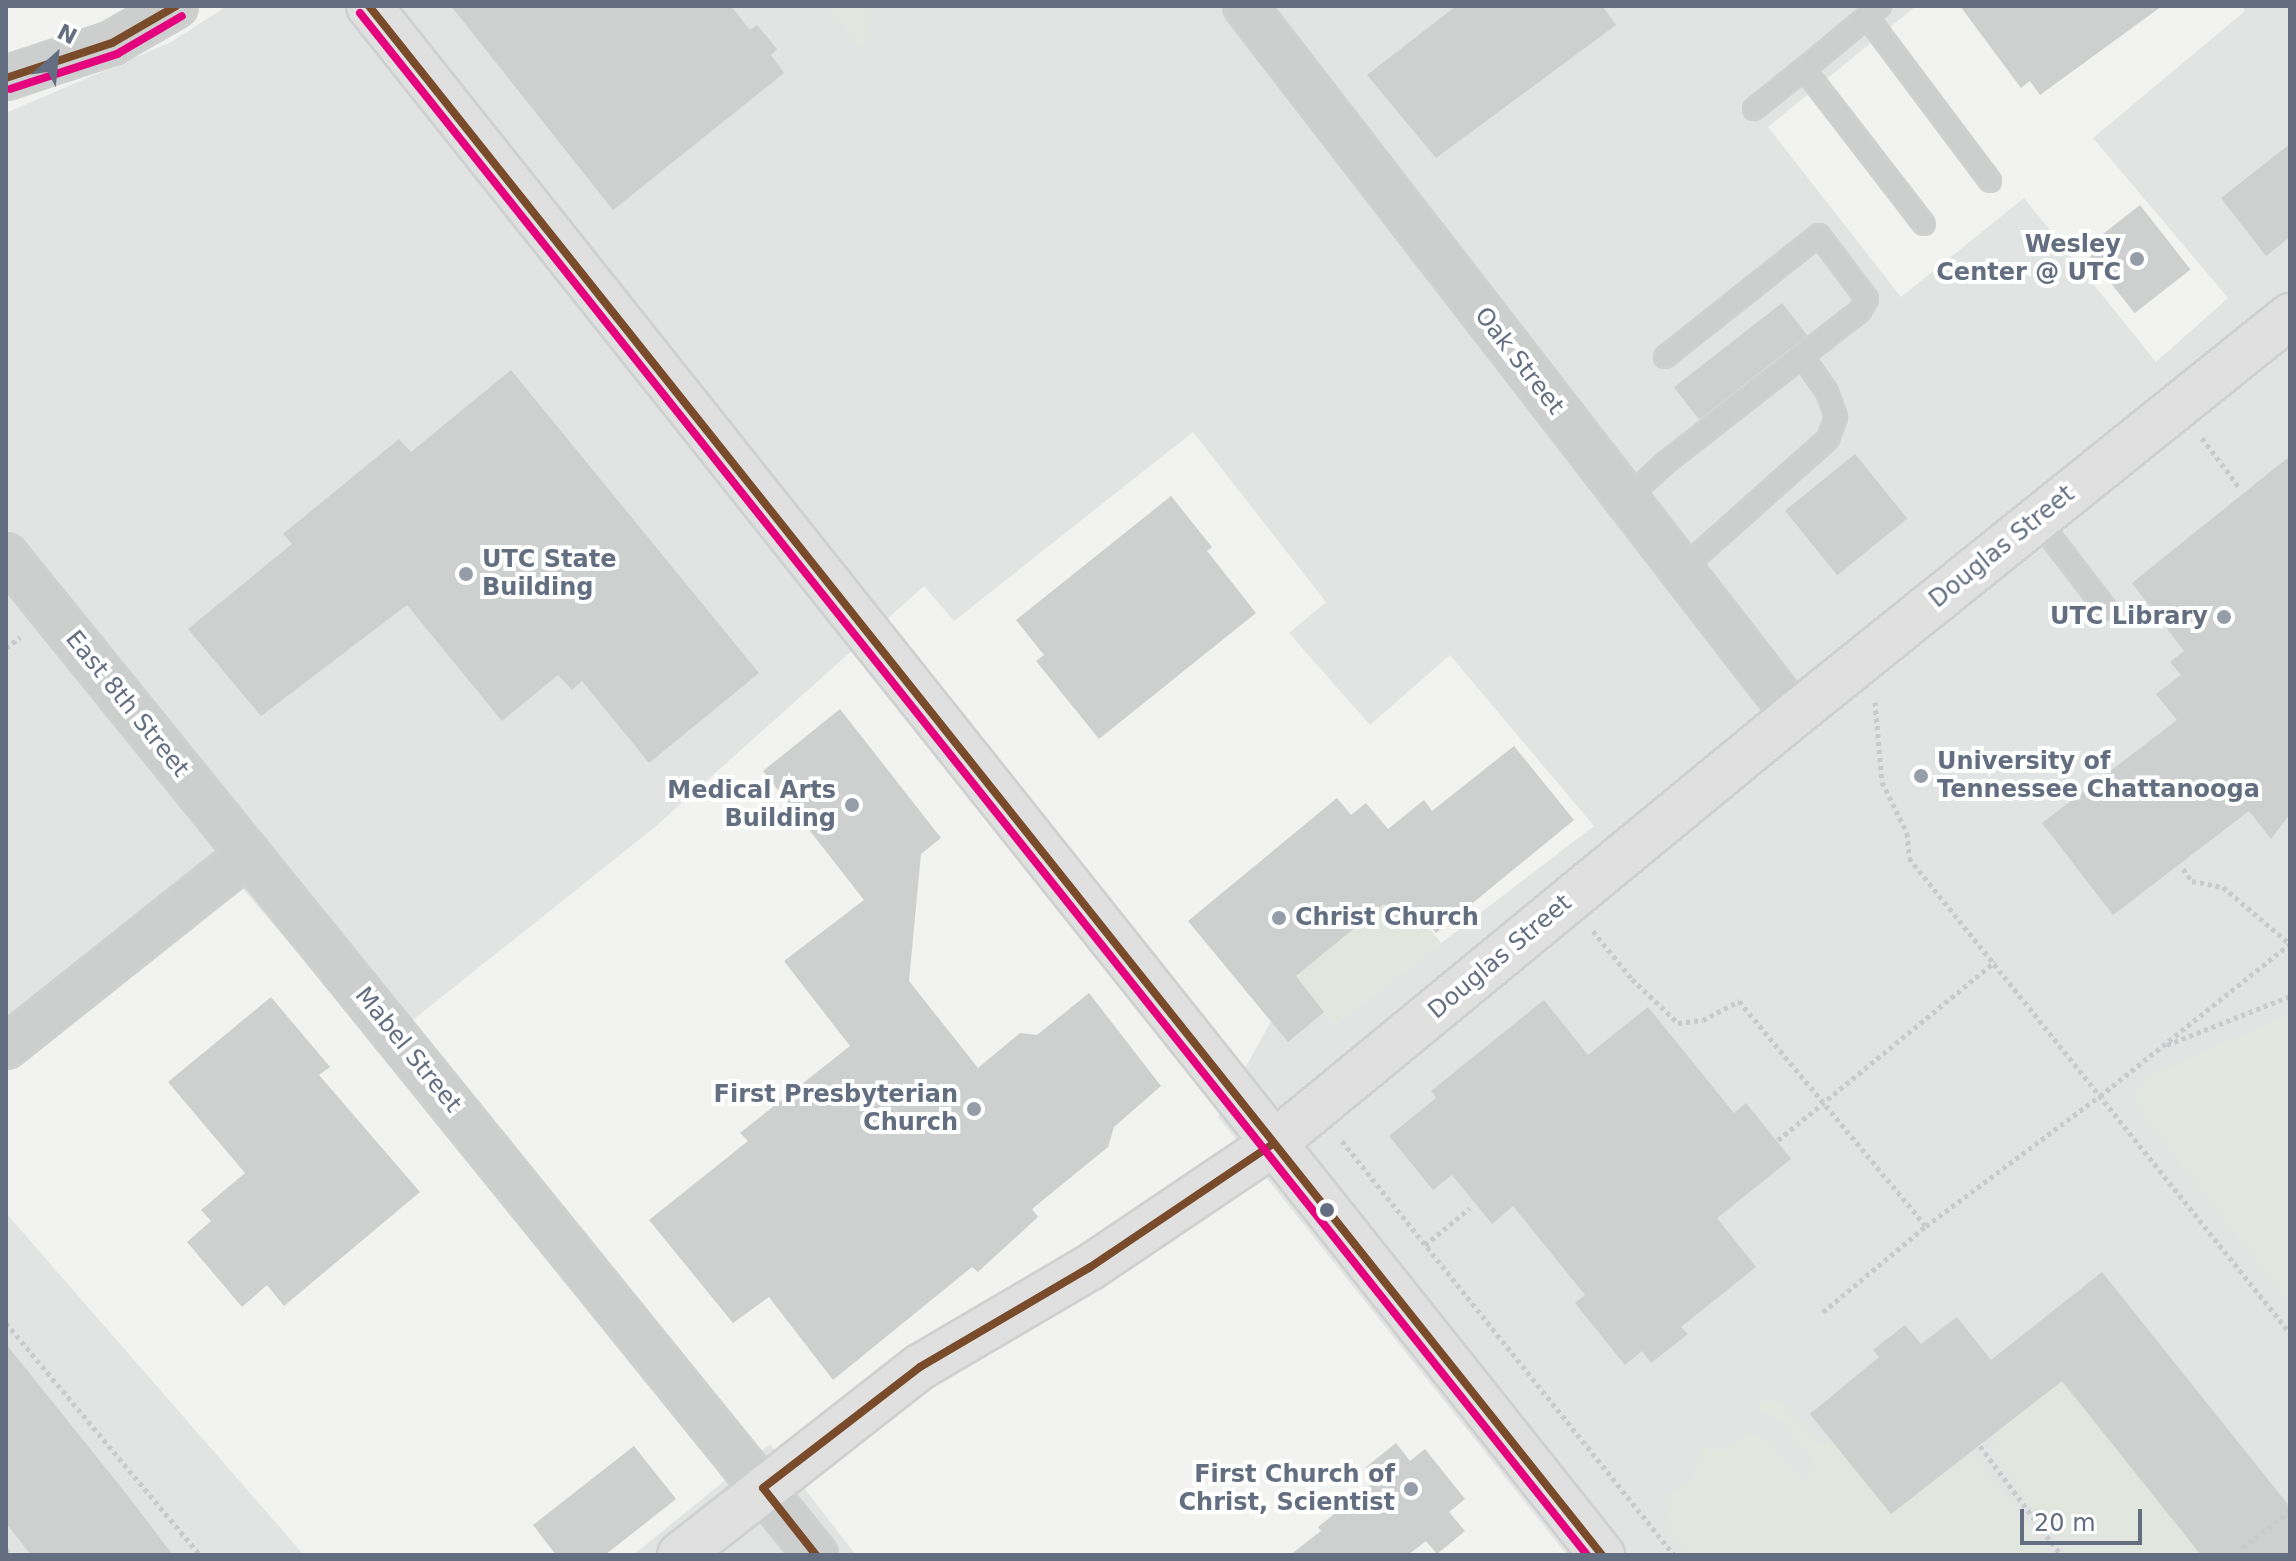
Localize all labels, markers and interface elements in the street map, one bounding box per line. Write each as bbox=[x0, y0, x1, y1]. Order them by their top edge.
north arrow bbox=[16, 16, 96, 96]
text: N bbox=[53, 19, 81, 49]
place label: Wesley Center @ UTC bbox=[1936, 231, 2121, 287]
marker: Wesley Center @ UTC bbox=[2128, 250, 2146, 268]
street label: Oak Street bbox=[1468, 302, 1570, 420]
street label: Douglas Street bbox=[1924, 480, 2080, 614]
place label: UTC State Building bbox=[482, 546, 617, 602]
marker: UTC State Building bbox=[457, 565, 475, 583]
place label: UTC Library bbox=[2050, 603, 2208, 631]
marker: UTC Library bbox=[2215, 608, 2233, 626]
street label: East 8th Street bbox=[59, 625, 195, 783]
place label: University of Tennessee Chattanooga bbox=[1937, 748, 2260, 804]
marker: University of Tennessee Chattanooga bbox=[1912, 767, 1930, 785]
place label: Medical Arts Building bbox=[667, 777, 836, 833]
marker: Medical Arts Building bbox=[843, 796, 861, 814]
street label: Douglas Street bbox=[1423, 889, 1577, 1025]
place label: Christ Church bbox=[1295, 904, 1479, 932]
marker: Christ Church bbox=[1270, 909, 1288, 927]
street label: Mabel Street bbox=[349, 982, 467, 1118]
place label: First Presbyterian Church bbox=[714, 1081, 958, 1137]
marker: First Presbyterian Church bbox=[965, 1100, 983, 1118]
unlabelled marker bbox=[1319, 1202, 1335, 1218]
place label: First Church of Christ, Scientist bbox=[1178, 1461, 1395, 1517]
marker: First Church of Christ, Scientist bbox=[1402, 1480, 1420, 1498]
scale bar bbox=[2024, 1493, 2146, 1543]
text: 20 m bbox=[2034, 1509, 2096, 1537]

